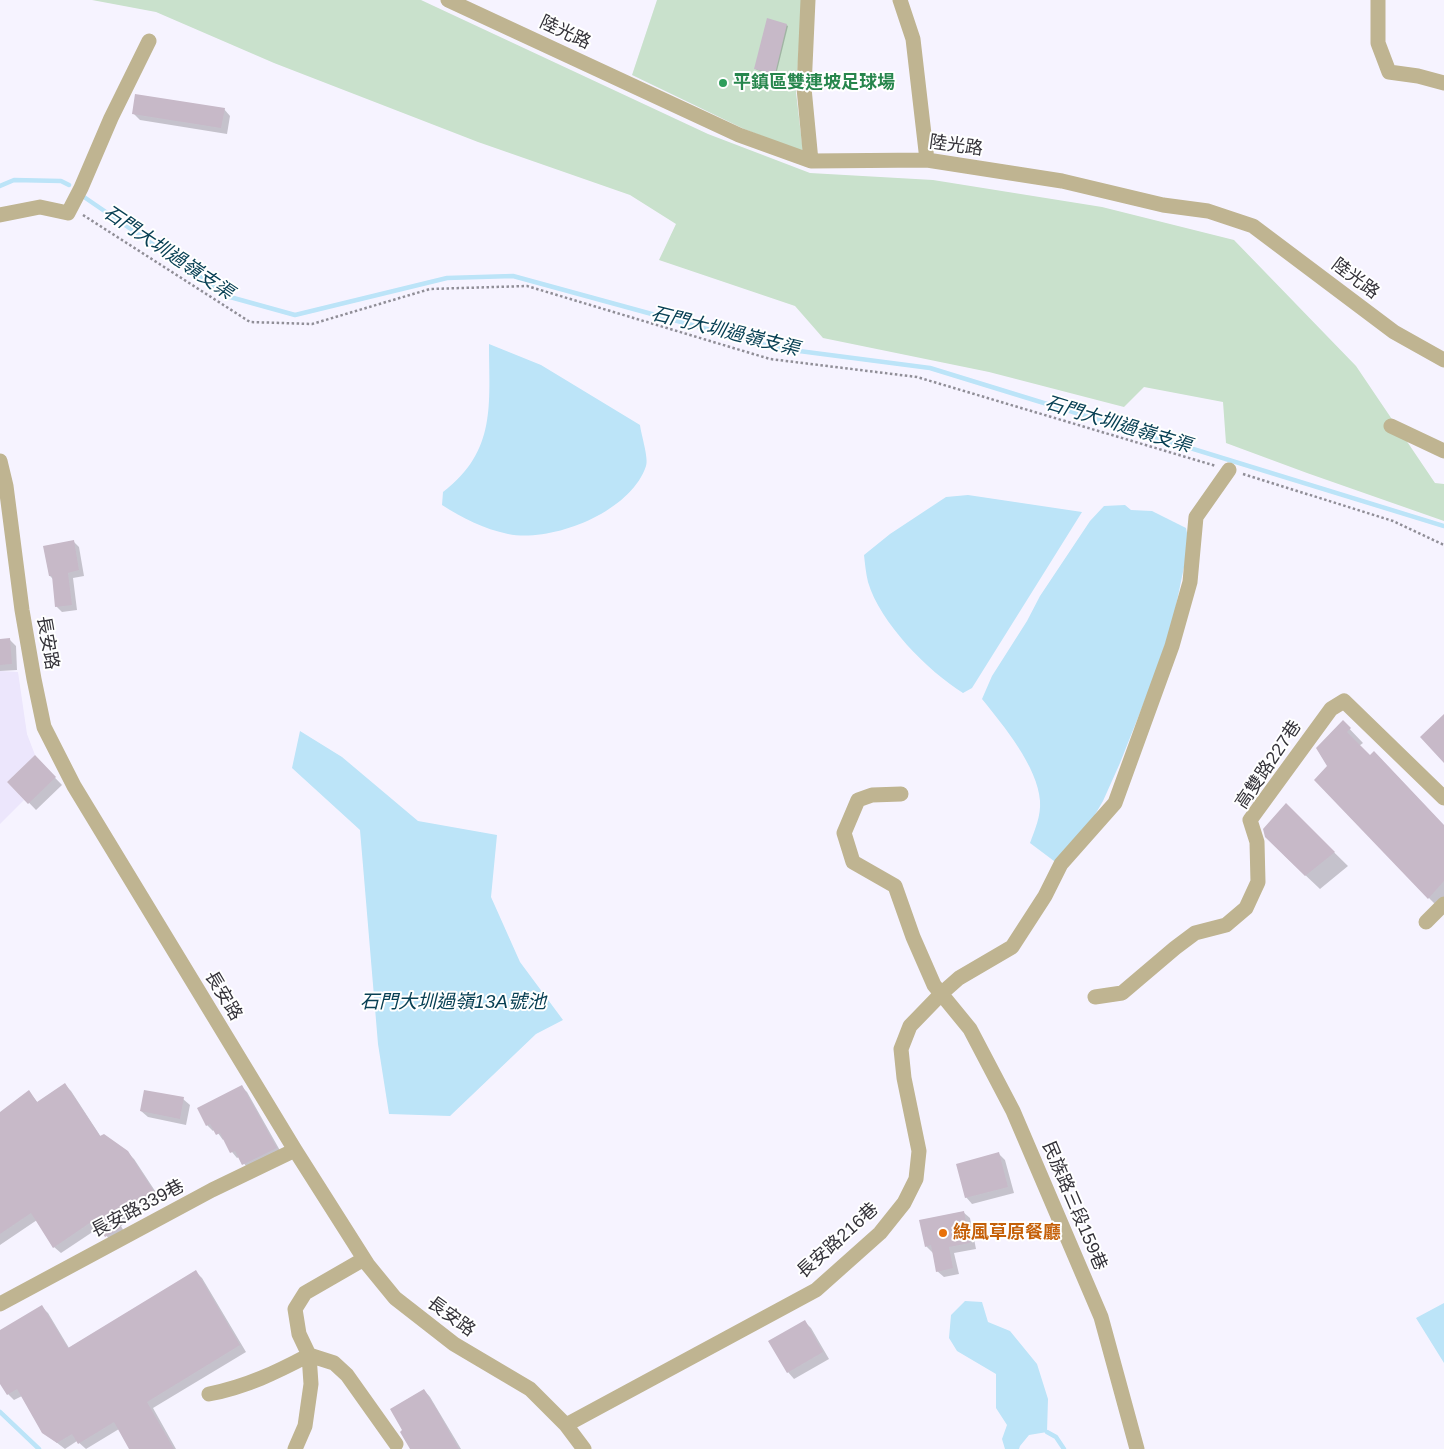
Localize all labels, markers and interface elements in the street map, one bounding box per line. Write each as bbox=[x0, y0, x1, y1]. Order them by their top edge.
street label: 陸光路 bbox=[536, 12, 594, 54]
place label: 平鎮區雙連坡足球場 bbox=[733, 72, 895, 94]
marker: 平鎮區雙連坡足球場 bbox=[717, 77, 729, 89]
street label: 陸光路 bbox=[928, 132, 984, 160]
water label: 石門大圳過嶺支渠 bbox=[99, 201, 237, 305]
street label: 陸光路 bbox=[1327, 254, 1383, 304]
water label: 石門大圳過嶺支渠 bbox=[648, 303, 802, 361]
water label: 石門大圳過嶺支渠 bbox=[1042, 392, 1194, 458]
street label: 長安路 bbox=[32, 615, 62, 671]
street label: 高雙路227巷 bbox=[1232, 717, 1306, 813]
street label: 長安路 bbox=[200, 967, 246, 1025]
water label: 石門大圳過嶺13A號池 bbox=[360, 992, 546, 1014]
street label: 民族路三段159巷 bbox=[1037, 1138, 1111, 1274]
street label: 長安路339巷 bbox=[88, 1176, 188, 1242]
street label: 長安路216巷 bbox=[793, 1199, 883, 1283]
place label: 綠風草原餐廳 bbox=[953, 1222, 1061, 1244]
marker: 綠風草原餐廳 bbox=[937, 1227, 949, 1239]
street label: 長安路 bbox=[423, 1292, 479, 1342]

